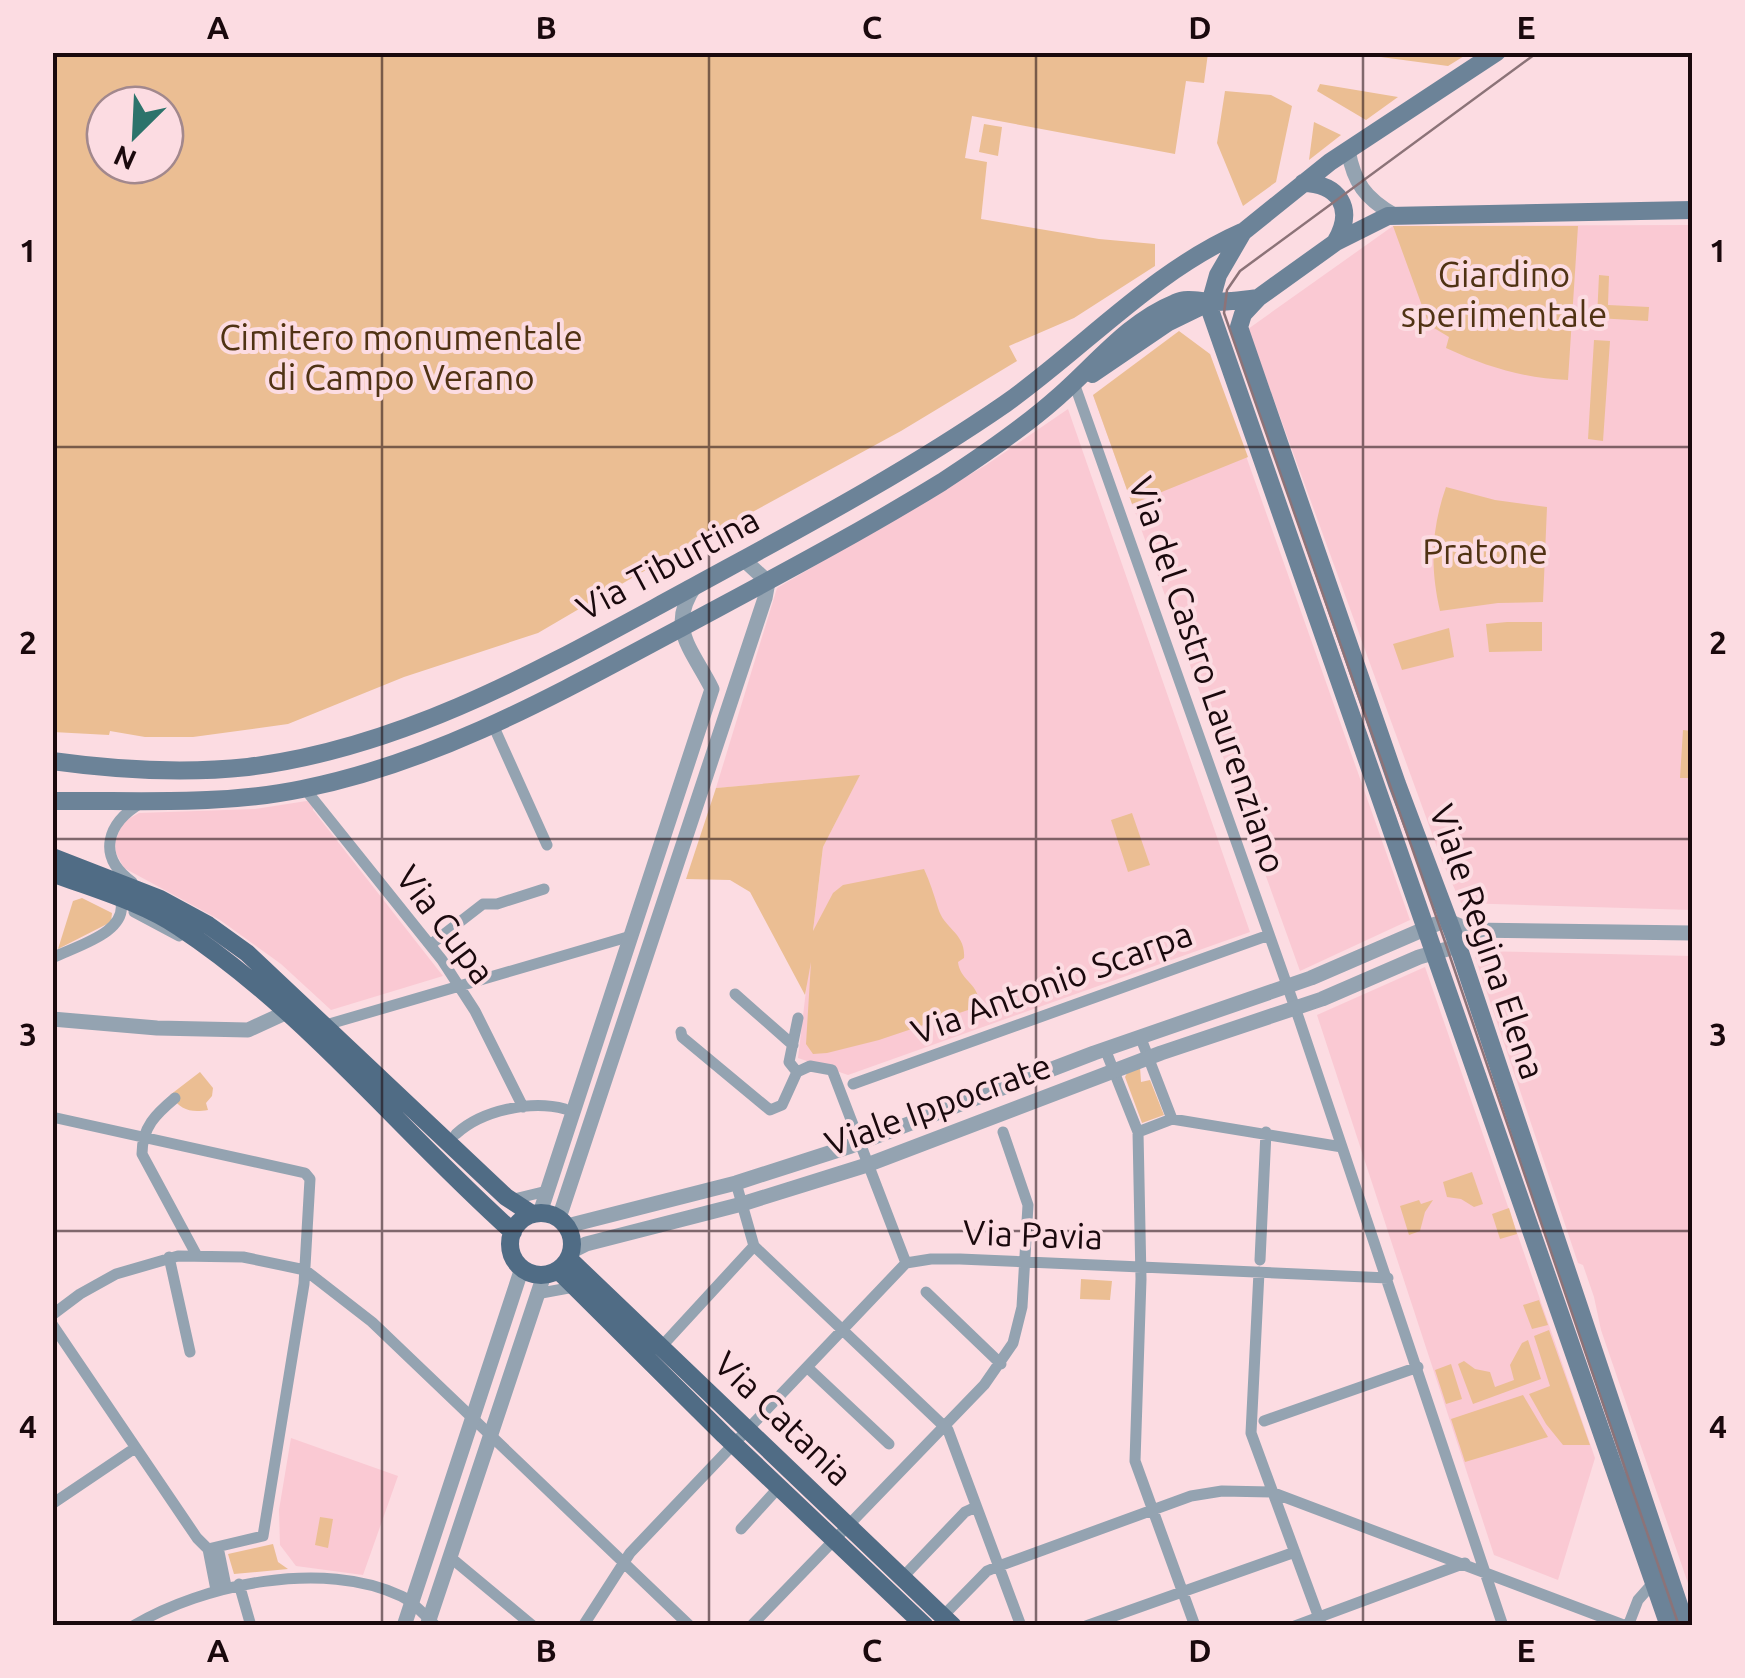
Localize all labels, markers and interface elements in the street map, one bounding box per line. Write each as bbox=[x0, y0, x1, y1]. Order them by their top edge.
text: A bbox=[207, 9, 230, 45]
text: B bbox=[535, 9, 557, 45]
text: C bbox=[862, 9, 882, 45]
text: D bbox=[1188, 9, 1212, 45]
text: E bbox=[1516, 9, 1536, 45]
north arrow bbox=[85, 85, 185, 185]
text: N bbox=[109, 140, 140, 177]
text: 1 bbox=[19, 232, 37, 268]
text: 1 bbox=[1709, 232, 1727, 268]
park label: Giardino sperimentale bbox=[1401, 254, 1607, 334]
park label: Cimitero monumentale di Campo Verano bbox=[219, 317, 583, 397]
street label: Via del Castro Laurenziano bbox=[1121, 471, 1295, 878]
street label: Via Tiburtina bbox=[570, 498, 765, 628]
park label: Pratone bbox=[1422, 531, 1548, 571]
text: 2 bbox=[19, 624, 37, 660]
text: 2 bbox=[1709, 624, 1727, 660]
street label: Viale Regina Elena bbox=[1422, 799, 1554, 1084]
street label: Via Cupa bbox=[388, 857, 503, 991]
street label: Via Antonio Scarpa bbox=[906, 913, 1198, 1051]
text: 3 bbox=[19, 1016, 37, 1052]
text: 3 bbox=[1709, 1016, 1727, 1052]
street label: Viale Ippocrate bbox=[819, 1045, 1056, 1163]
street label: Via Pavia bbox=[962, 1212, 1104, 1256]
street label: Via Catania bbox=[707, 1343, 861, 1494]
text: 4 bbox=[19, 1408, 37, 1444]
text: 4 bbox=[1709, 1408, 1727, 1444]
text: A bbox=[207, 1632, 230, 1668]
text: B bbox=[535, 1632, 557, 1668]
text: C bbox=[862, 1632, 882, 1668]
text: D bbox=[1188, 1632, 1212, 1668]
text: E bbox=[1516, 1632, 1536, 1668]

